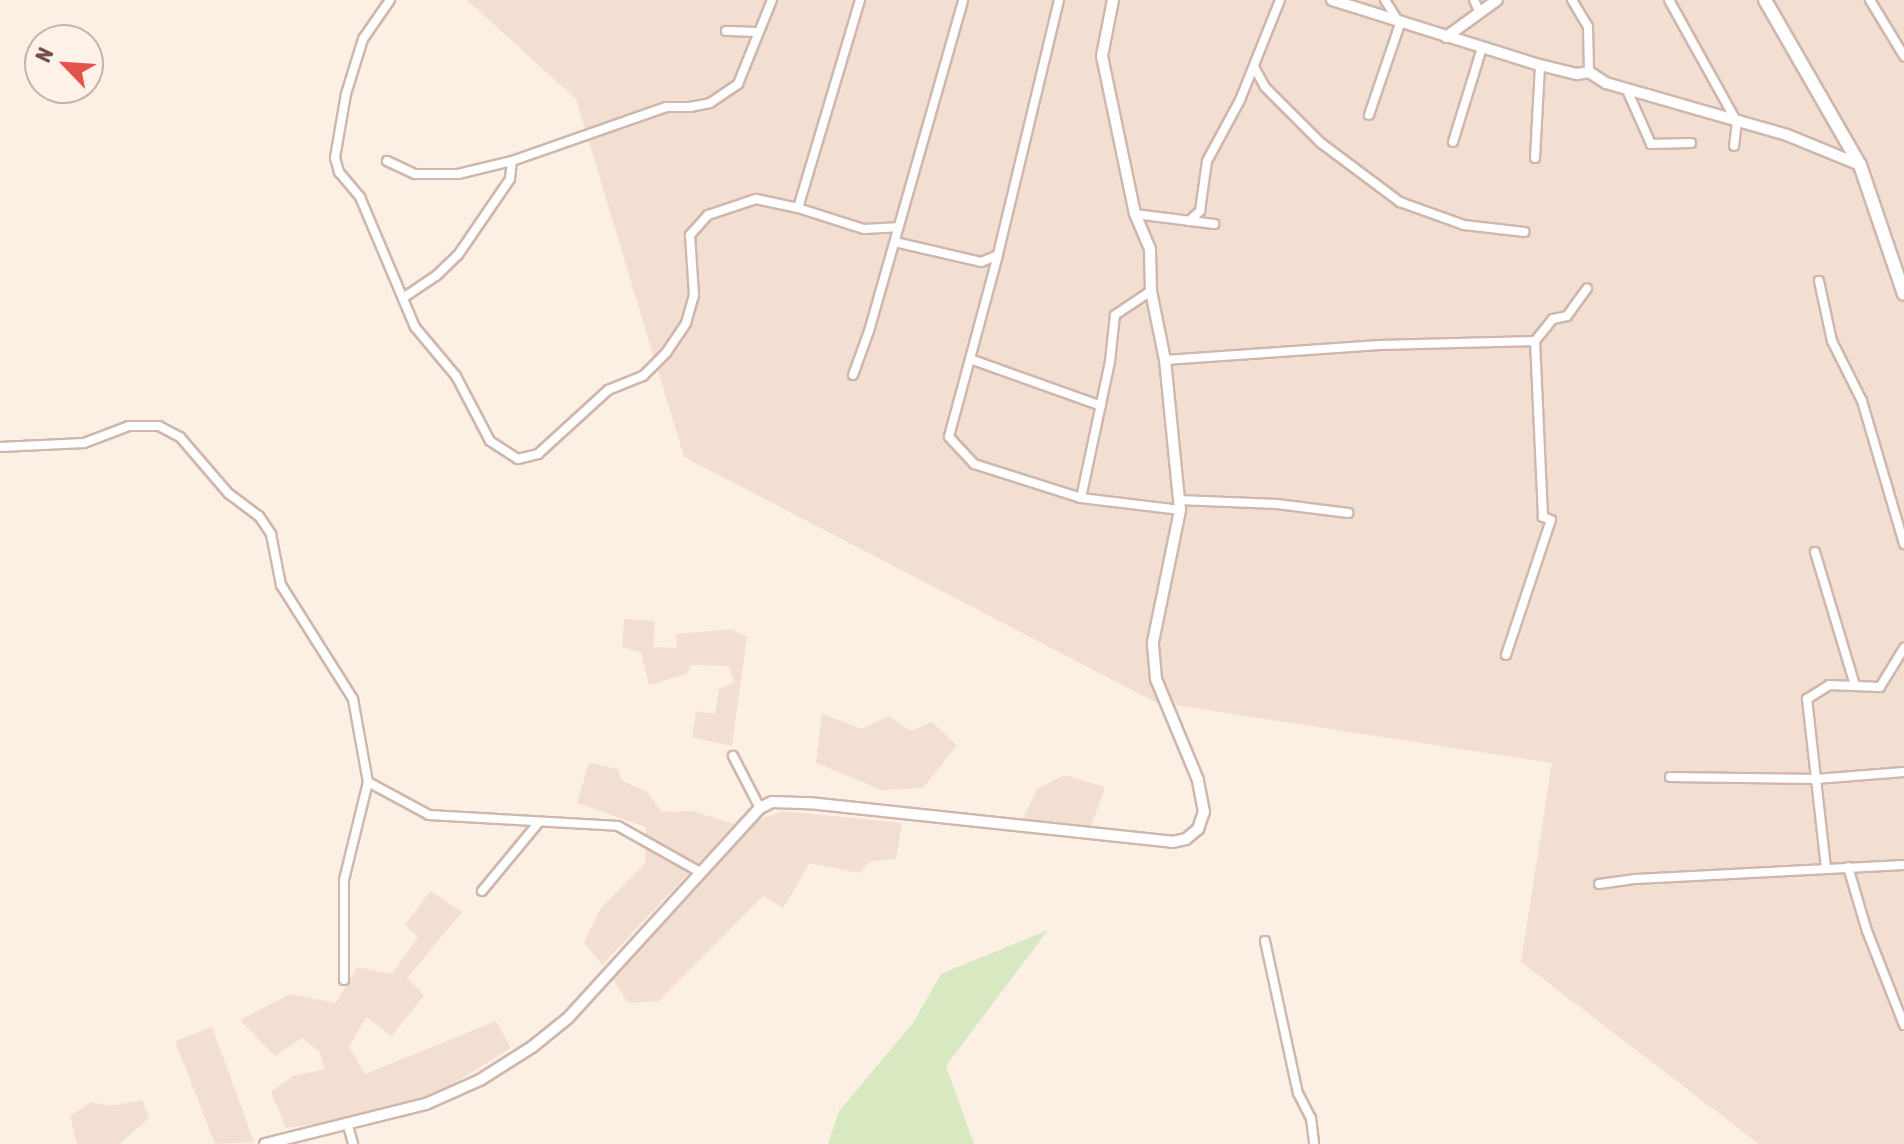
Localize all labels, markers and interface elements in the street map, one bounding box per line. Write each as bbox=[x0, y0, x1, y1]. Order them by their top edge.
north arrow bbox=[24, 24, 104, 104]
text: N bbox=[30, 43, 59, 66]

